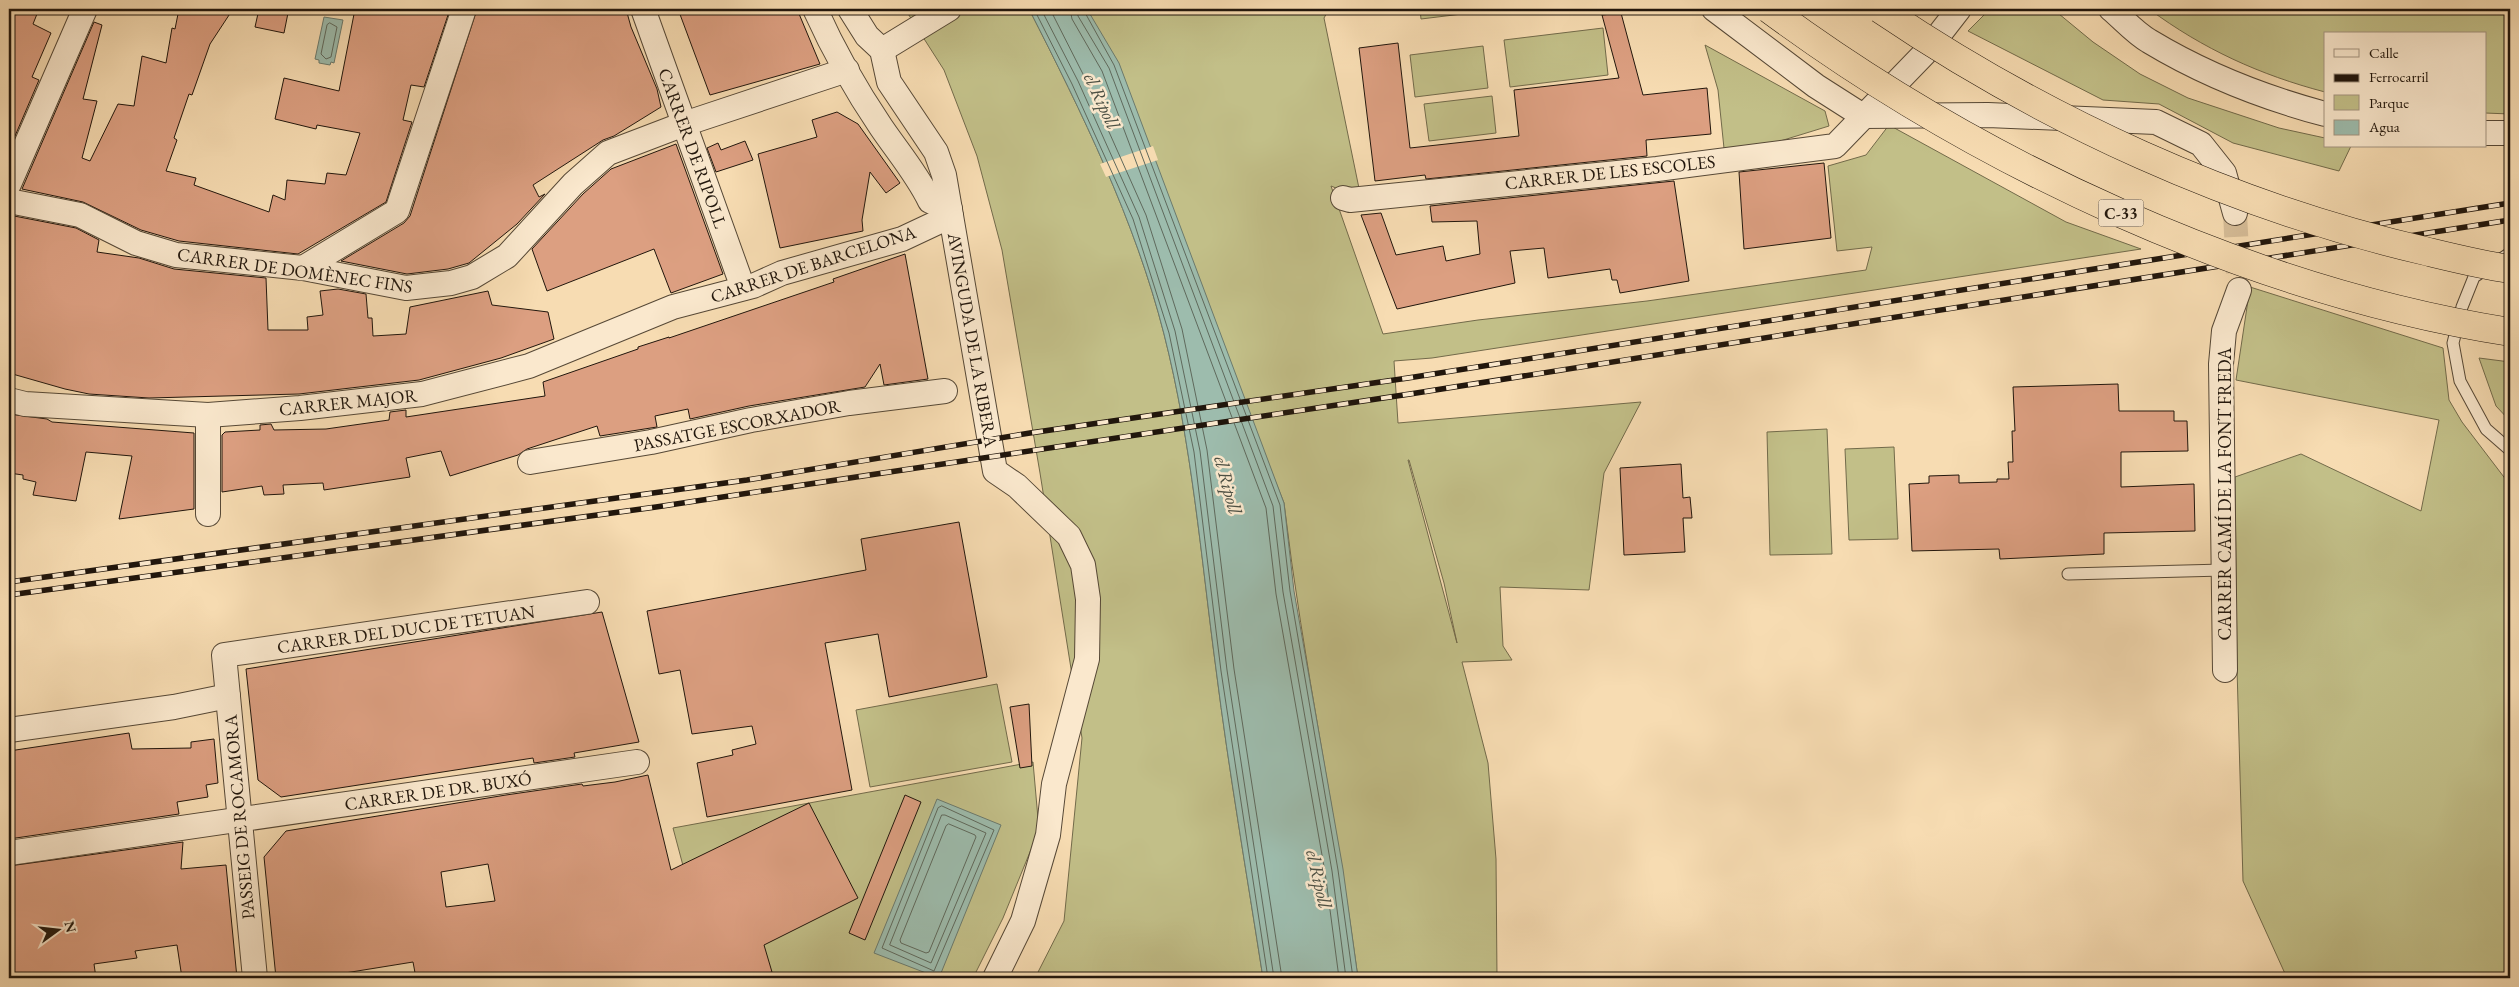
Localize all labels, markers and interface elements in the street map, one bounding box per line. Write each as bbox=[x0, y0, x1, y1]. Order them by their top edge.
legend bbox=[2324, 32, 2486, 148]
text: Calle bbox=[2369, 43, 2399, 62]
street label: CARRER DE RIPOLL bbox=[653, 65, 733, 232]
text: Ferrocarril bbox=[2369, 67, 2429, 86]
water label: el Ripoll bbox=[1078, 69, 1126, 134]
text: Parque bbox=[2369, 93, 2409, 112]
text: Agua bbox=[2368, 117, 2400, 136]
street label: CARRER DE LES ESCOLES bbox=[1504, 150, 1716, 194]
road number: C-33 bbox=[2098, 200, 2144, 227]
street label: CARRER DE BARCELONA bbox=[707, 220, 919, 308]
street label: AVINGUDA DE LA RIBERA bbox=[943, 230, 1003, 450]
street label: CARRER DE DOMÈNEC FINS bbox=[176, 242, 414, 298]
street label: CARRER CAMÍ DE LA FONT FREDA bbox=[2213, 347, 2236, 641]
street label: CARRER MAJOR bbox=[278, 383, 418, 421]
street label: PASSATGE ESCORXADOR bbox=[632, 394, 842, 456]
water label: el Ripoll bbox=[1208, 453, 1248, 517]
street label: CARRER DEL DUC DE TETUAN bbox=[276, 599, 537, 658]
street label: PASSEIG DE ROCAMORA bbox=[219, 713, 259, 920]
street label: CARRER DE DR. BUXÓ bbox=[343, 766, 533, 816]
water label: el Ripoll bbox=[1300, 847, 1338, 911]
north arrow bbox=[32, 904, 82, 954]
text: N bbox=[60, 919, 81, 935]

